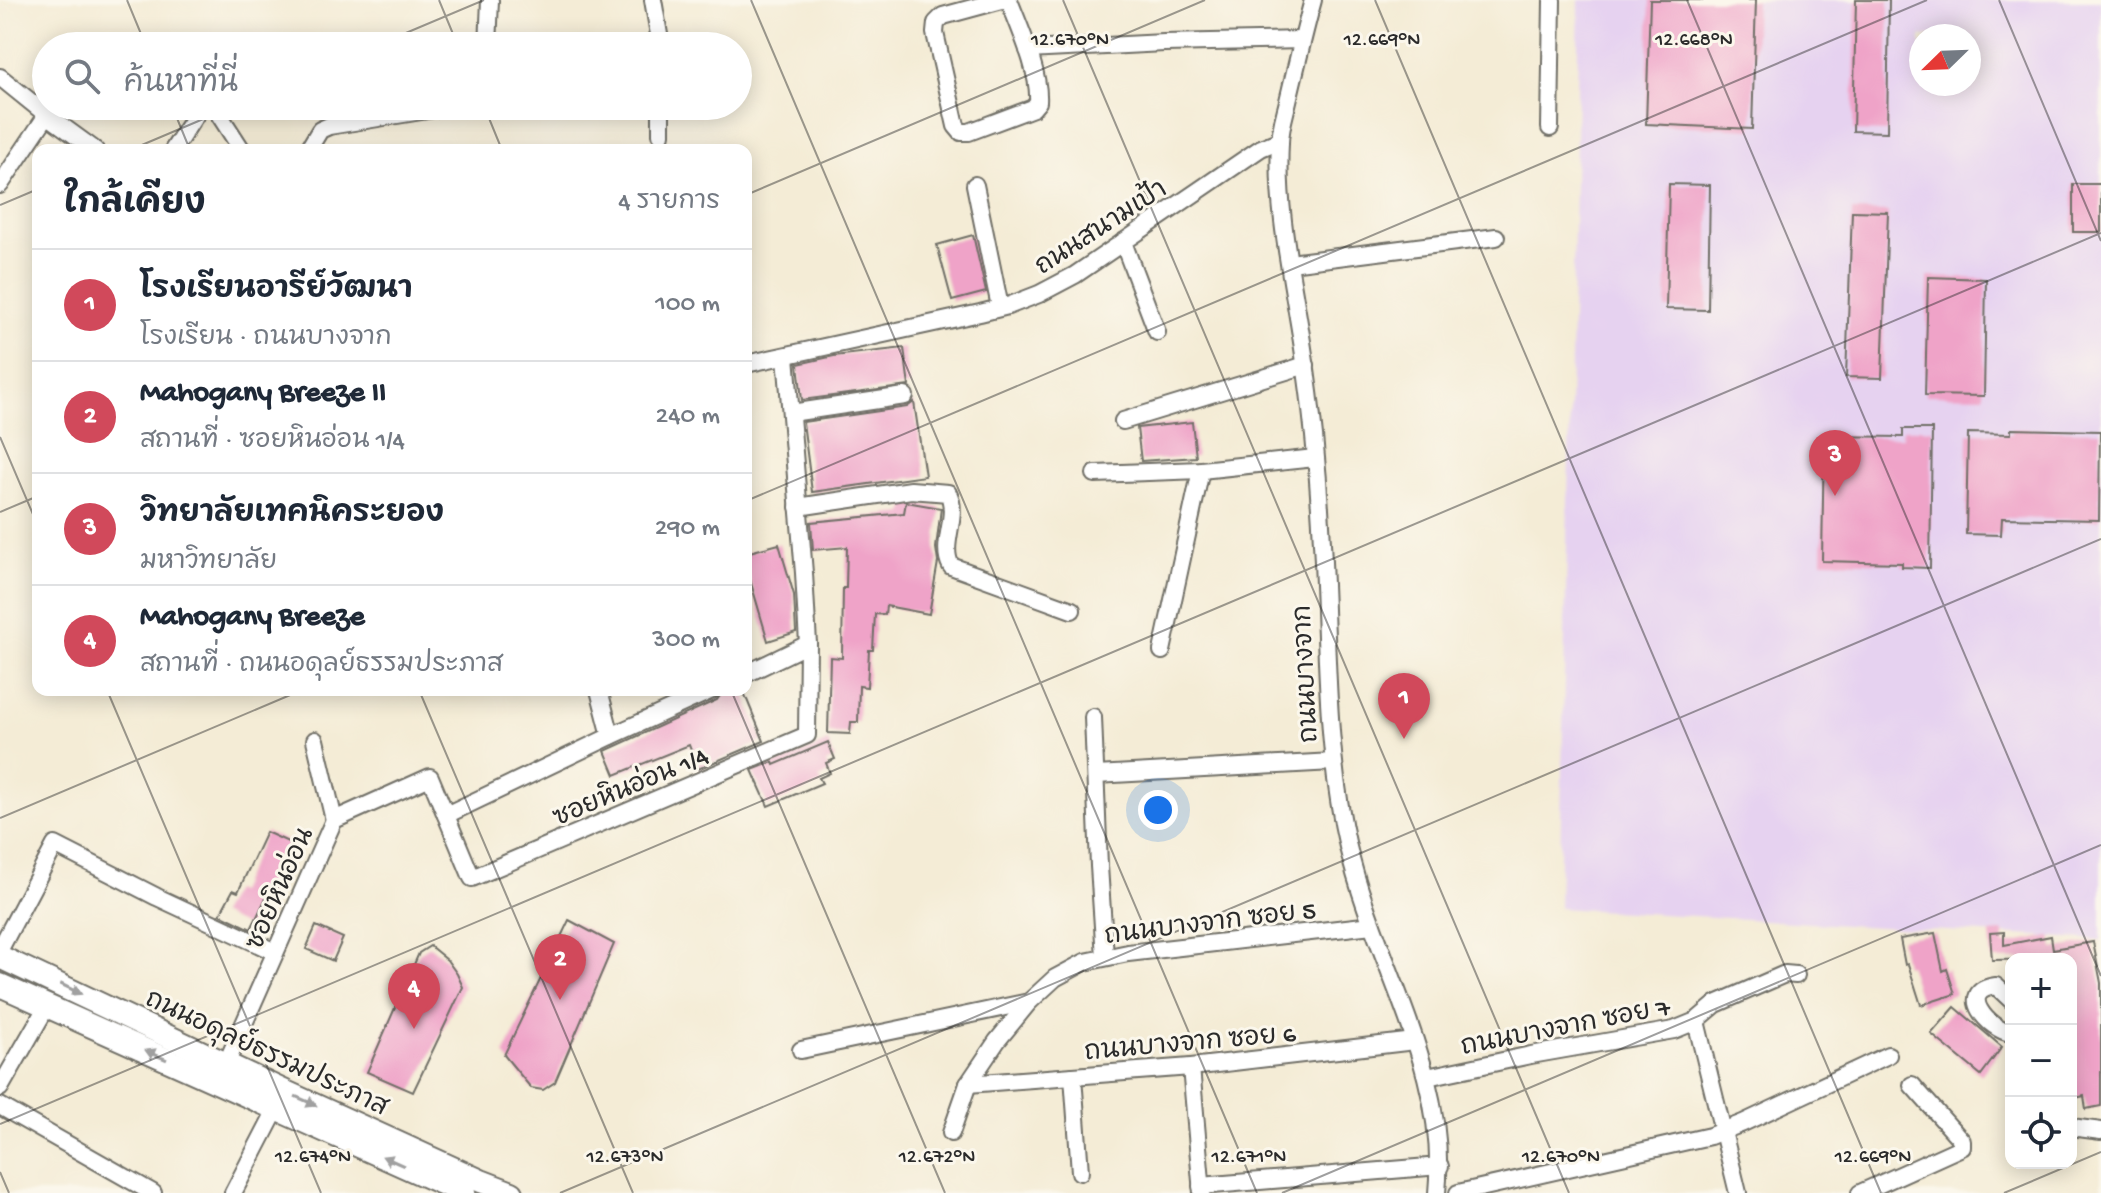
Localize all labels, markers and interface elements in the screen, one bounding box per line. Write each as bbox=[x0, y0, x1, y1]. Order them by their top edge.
north arrow bbox=[1909, 24, 1981, 96]
text: 12.670°N bbox=[1030, 30, 1109, 53]
text: 12.669°N bbox=[1343, 30, 1420, 53]
text: 12.668°N bbox=[1654, 30, 1733, 53]
search box bbox=[32, 32, 752, 120]
icon: search bbox=[60, 54, 104, 98]
text: ค้นหาที่นี่ bbox=[124, 68, 238, 103]
street label: ถนนสนามเป้า bbox=[1028, 171, 1174, 284]
text: ใกล้เคียง bbox=[64, 186, 206, 226]
text: 4 รายการ bbox=[618, 188, 720, 219]
text: โรงเรียนอารีย์วัฒนา bbox=[140, 274, 412, 309]
text: 1 bbox=[85, 290, 95, 321]
text: 100 m bbox=[655, 290, 720, 321]
text: โรงเรียน · ถนนบางจาก bbox=[140, 324, 392, 355]
text: Mahogany Breeze II bbox=[140, 377, 386, 412]
text: 2 bbox=[84, 402, 96, 433]
text: 240 m bbox=[656, 402, 720, 433]
text: สถานที่ · ซอยหินอ่อน 1/4 bbox=[140, 427, 405, 458]
pin: 3 bbox=[1809, 430, 1861, 496]
text: วิทยาลัยเทคนิคระยอง bbox=[140, 498, 444, 533]
text: 3 bbox=[83, 514, 97, 545]
text: 290 m bbox=[655, 514, 720, 545]
text: มหาวิทยาลัย bbox=[140, 548, 277, 579]
text: Mahogany Breeze bbox=[140, 601, 365, 636]
street label: ถนนบางจาก bbox=[1289, 604, 1328, 744]
text: 4 bbox=[84, 626, 96, 657]
text: 300 m bbox=[652, 626, 720, 657]
text: สถานที่ · ถนนอดุลย์ธรรมประภาส bbox=[140, 651, 502, 682]
pin: 1 bbox=[1378, 673, 1430, 739]
street label: ซอยหินอ่อน 1/4 bbox=[548, 739, 714, 836]
your location bbox=[1138, 790, 1178, 830]
street label: ซอยหินอ่อน bbox=[238, 822, 323, 956]
street label: ถนนบางจาก ซอย 5 bbox=[1103, 897, 1318, 954]
pin: 2 bbox=[534, 934, 586, 1000]
map controls bbox=[2005, 953, 2077, 1169]
button: + bbox=[2005, 953, 2077, 1025]
pin: 4 bbox=[388, 963, 440, 1029]
street label: ถนนอดุลย์ธรรมประภาส bbox=[139, 981, 395, 1126]
one-way arrow bbox=[59, 982, 83, 996]
street label: ถนนบางจาก ซอย 7 bbox=[1459, 994, 1675, 1065]
street label: ถนนบางจาก ซอย 6 bbox=[1083, 1021, 1298, 1070]
button: − bbox=[2005, 1025, 2077, 1097]
one-way arrow bbox=[144, 1048, 168, 1062]
one-way arrow bbox=[294, 1094, 317, 1108]
button: locate bbox=[2005, 1097, 2077, 1169]
text: 12.674°N bbox=[274, 1147, 351, 1170]
text: 12.673°N bbox=[585, 1147, 664, 1170]
text: 12.672°N bbox=[898, 1147, 975, 1170]
text: 12.671°N bbox=[1211, 1147, 1286, 1170]
text: 12.670°N bbox=[1521, 1147, 1600, 1170]
text: 12.669°N bbox=[1834, 1147, 1911, 1170]
one-way arrow bbox=[382, 1154, 405, 1168]

